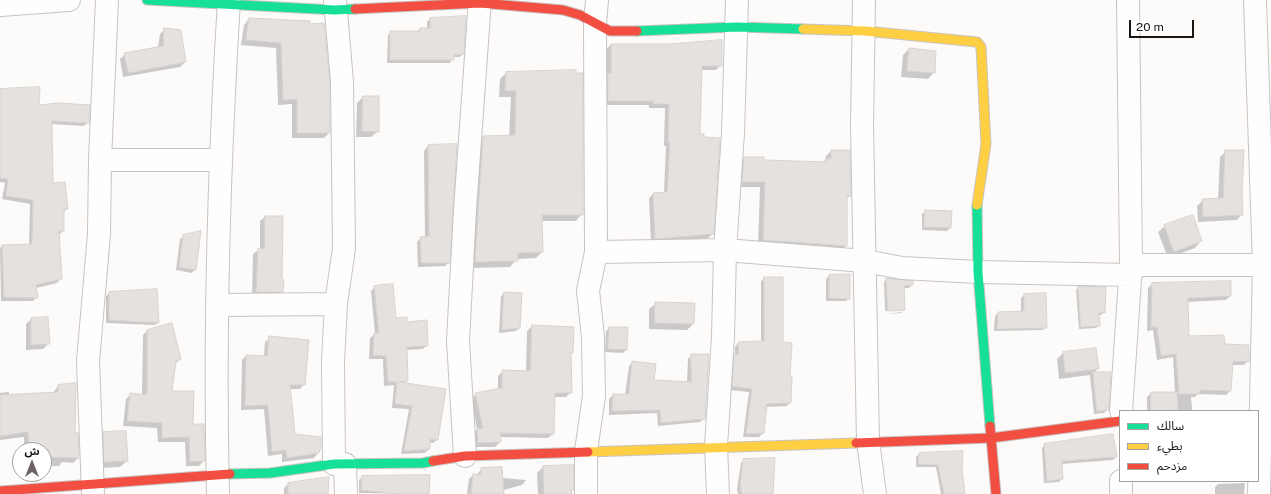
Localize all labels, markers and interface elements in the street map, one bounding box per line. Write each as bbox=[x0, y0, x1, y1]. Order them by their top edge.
scale bar bbox=[1131, 12, 1196, 38]
text: 20 m bbox=[1136, 20, 1164, 34]
legend bbox=[1119, 410, 1259, 482]
text: سالك bbox=[1157, 419, 1184, 433]
text: بطيء bbox=[1157, 439, 1183, 453]
north arrow bbox=[12, 442, 52, 482]
text: ش bbox=[24, 445, 40, 457]
text: مزدحم bbox=[1157, 459, 1187, 473]

